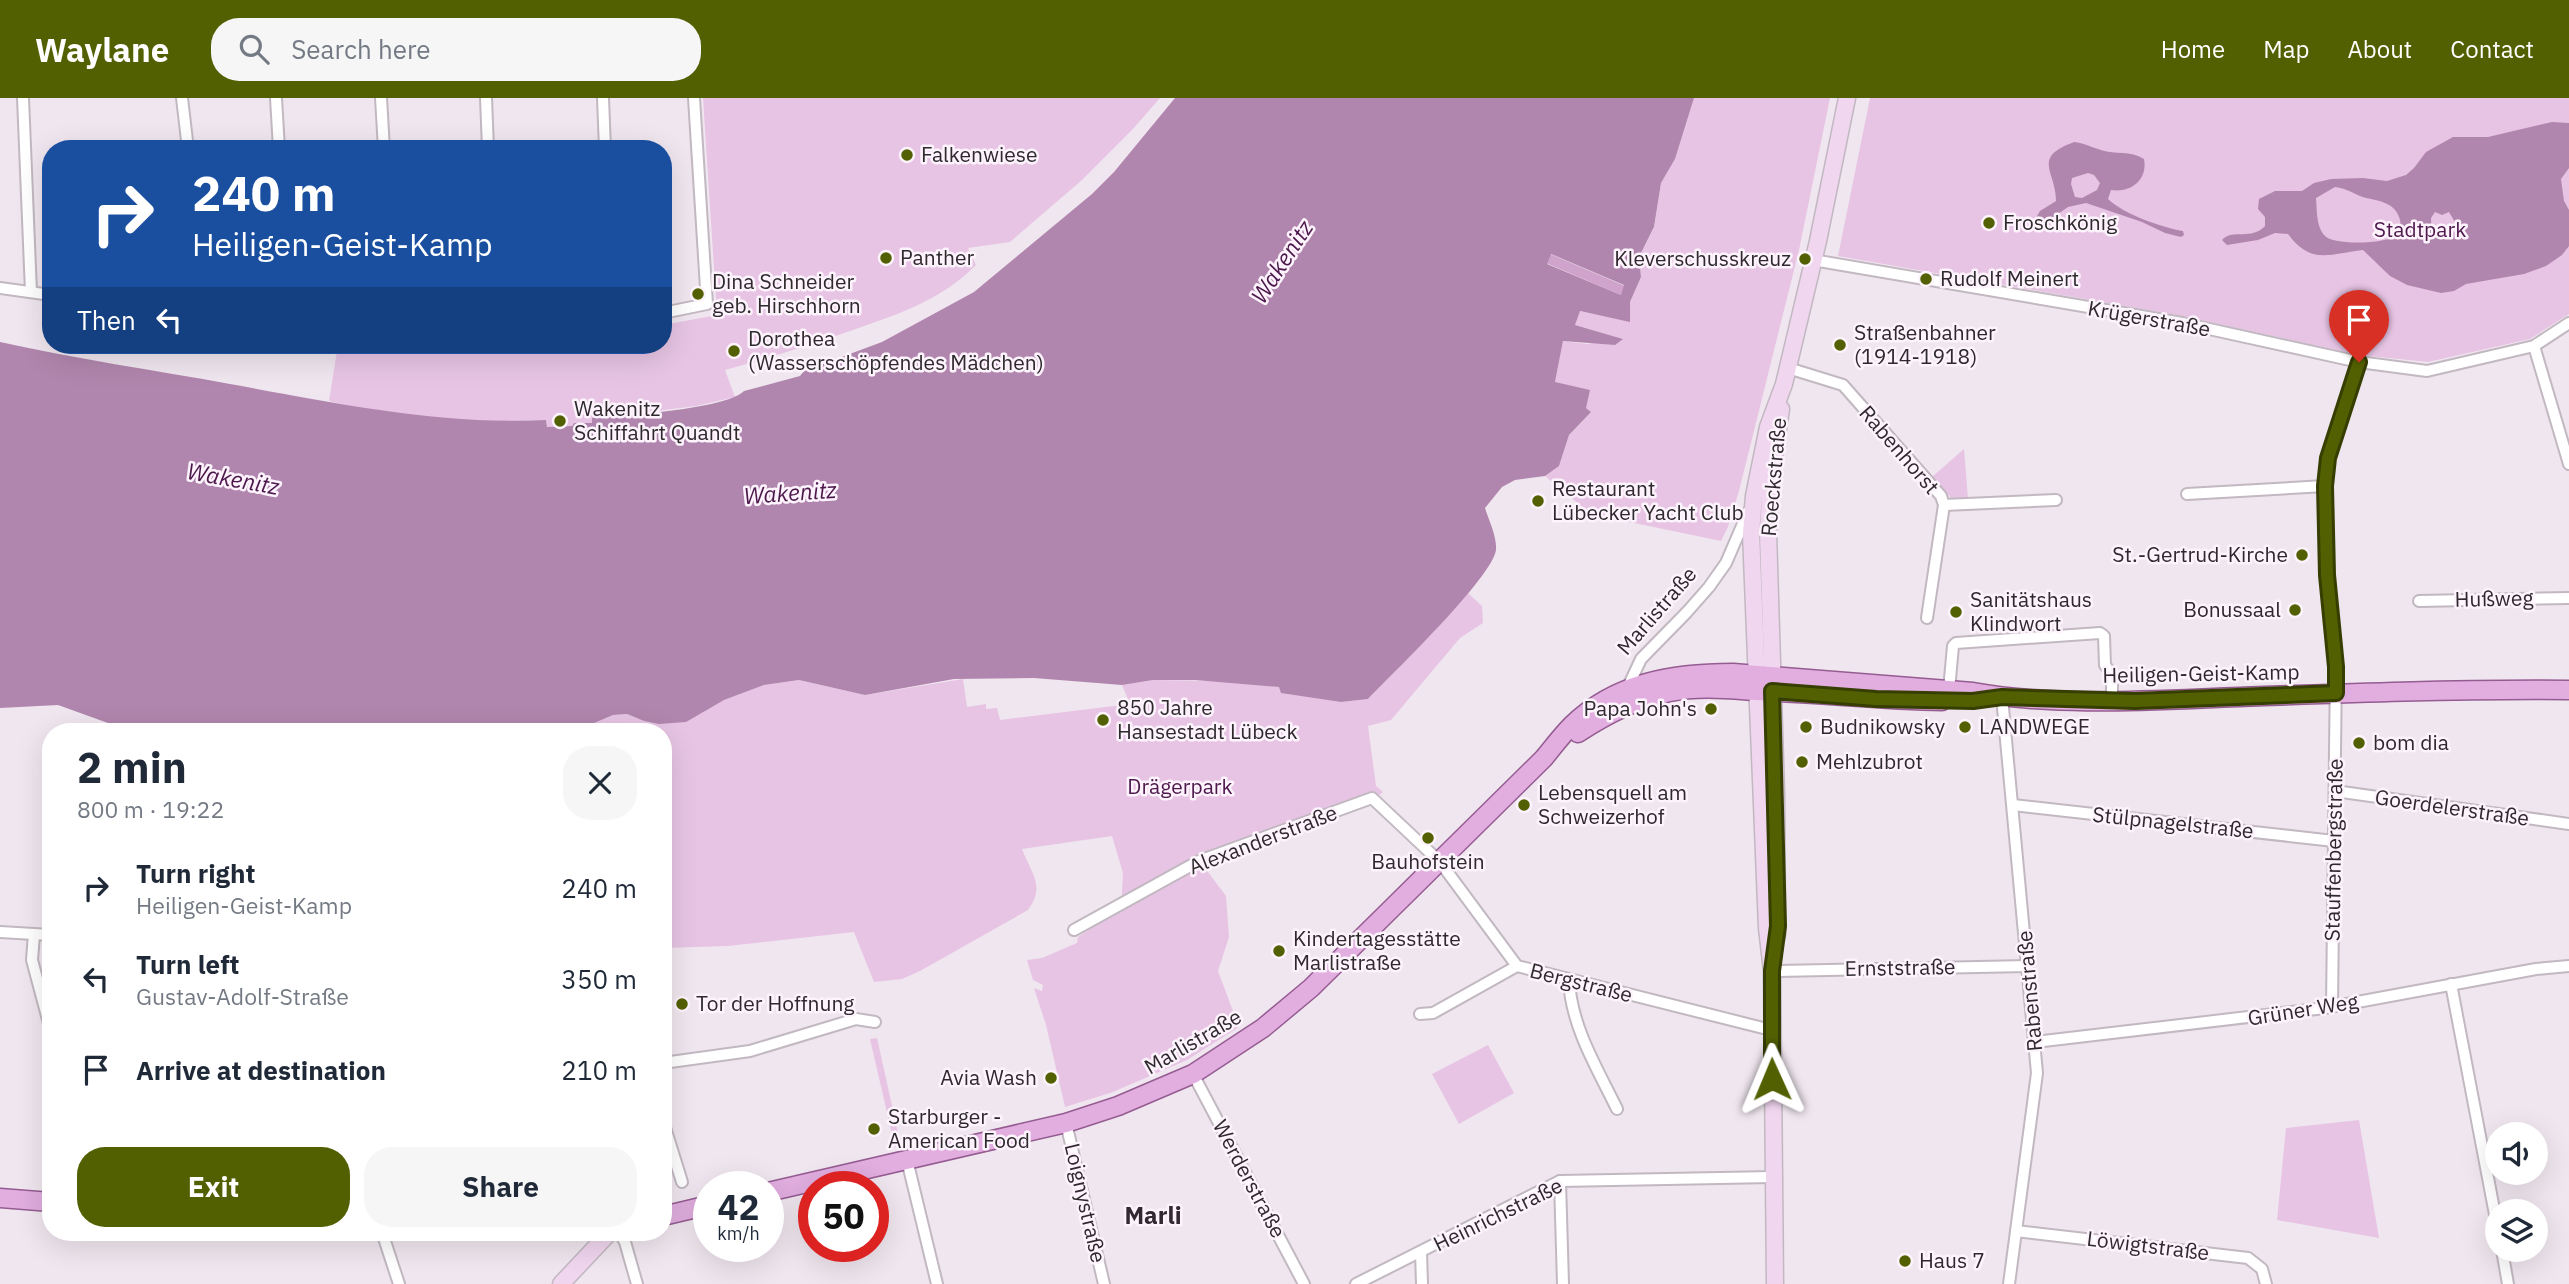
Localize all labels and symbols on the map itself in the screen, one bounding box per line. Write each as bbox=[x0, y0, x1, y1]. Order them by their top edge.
place label: Falkenwiese bbox=[921, 140, 1038, 168]
marker: Falkenwiese bbox=[899, 147, 915, 163]
place label: Froschkönig bbox=[2003, 208, 2117, 236]
water label: Wakenitz bbox=[1243, 214, 1319, 309]
marker: Froschkönig bbox=[1981, 215, 1997, 231]
park label: Stadtpark bbox=[2374, 215, 2466, 243]
place label: Panther bbox=[900, 243, 974, 271]
place label: Kleverschusskreuz bbox=[1614, 244, 1791, 272]
marker: Panther bbox=[878, 250, 894, 266]
marker: Kleverschusskreuz bbox=[1797, 251, 1813, 267]
place label: Rudolf Meinert bbox=[1940, 264, 2079, 292]
place label: Dina Schneider geb. Hirschhorn bbox=[712, 267, 861, 319]
marker: Rudolf Meinert bbox=[1918, 271, 1934, 287]
marker: Dina Schneider geb. Hirschhorn bbox=[690, 286, 706, 302]
pin bbox=[2329, 290, 2389, 362]
street label: Krügerstraße bbox=[2086, 293, 2213, 343]
place label: Straßenbahner (1914-1918) bbox=[1854, 318, 1996, 370]
place label: Dorothea (Wasserschöpfendes Mädchen) bbox=[748, 324, 1044, 376]
marker: Straßenbahner (1914-1918) bbox=[1832, 337, 1848, 353]
marker: Dorothea (Wasserschöpfendes Mädchen) bbox=[726, 343, 742, 359]
place label: Wakenitz Schiffahrt Quandt bbox=[574, 394, 740, 446]
street label: Rabenhorst bbox=[1853, 399, 1946, 500]
marker: Wakenitz Schiffahrt Quandt bbox=[552, 413, 568, 429]
street label: Roeckstraße bbox=[1754, 416, 1792, 537]
water label: Wakenitz bbox=[185, 455, 282, 501]
water label: Wakenitz bbox=[743, 474, 838, 510]
place label: Restaurant Lübecker Yacht Club bbox=[1552, 474, 1744, 526]
marker: Restaurant Lübecker Yacht Club bbox=[1530, 493, 1546, 509]
place label: St.-Gertrud-Kirche bbox=[2112, 540, 2288, 568]
marker: St.-Gertrud-Kirche bbox=[2294, 547, 2310, 563]
street label: Marlistraße bbox=[1610, 560, 1702, 660]
street label: Hußweg bbox=[2454, 583, 2534, 613]
place label: Sanitätshaus Klindwort bbox=[1970, 585, 2092, 637]
place label: Bonussaal bbox=[2183, 595, 2281, 623]
marker: Bonussaal bbox=[2287, 602, 2303, 618]
marker: Sanitätshaus Klindwort bbox=[1948, 604, 1964, 620]
street label: Heiligen-Geist-Kamp bbox=[2102, 657, 2300, 689]
place label: 850 Jahre Hansestadt Lübeck bbox=[1117, 693, 1298, 745]
place label: Papa John's bbox=[1584, 694, 1697, 722]
marker: Papa John's bbox=[1703, 701, 1719, 717]
marker: 850 Jahre Hansestadt Lübeck bbox=[1095, 712, 1111, 728]
place label: Budnikowsky bbox=[1820, 712, 1946, 740]
place label: LANDWEGE bbox=[1979, 712, 2090, 740]
marker: Budnikowsky bbox=[1798, 719, 1814, 735]
marker: LANDWEGE bbox=[1957, 719, 1973, 735]
place label: bom dia bbox=[2373, 728, 2449, 756]
marker: bom dia bbox=[2351, 735, 2367, 751]
place label: Mehlzubrot bbox=[1816, 747, 1923, 775]
marker: Mehlzubrot bbox=[1794, 754, 1810, 770]
street label: Stauffenbergstraße bbox=[2317, 758, 2349, 942]
park label: Drägerpark bbox=[1127, 772, 1233, 800]
place label: Lebensquell am Schweizerhof bbox=[1538, 778, 1687, 830]
street label: Goerdelerstraße bbox=[2373, 782, 2531, 832]
marker: Lebensquell am Schweizerhof bbox=[1516, 797, 1532, 813]
street label: Alexanderstraße bbox=[1184, 798, 1341, 880]
street label: Stülpnagelstraße bbox=[2091, 800, 2255, 844]
marker: Bauhofstein bbox=[1420, 830, 1436, 846]
place label: Bauhofstein bbox=[1371, 847, 1485, 875]
place label: Kindertagesstätte Marlistraße bbox=[1293, 924, 1461, 976]
street label: Rabenstraße bbox=[2010, 929, 2048, 1053]
marker: Kindertagesstätte Marlistraße bbox=[1271, 943, 1287, 959]
street label: Ernststraße bbox=[1844, 952, 1956, 982]
street label: Bergstraße bbox=[1527, 956, 1635, 1008]
street label: Grüner Weg bbox=[2246, 986, 2360, 1032]
place label: Tor der Hoffnung bbox=[696, 989, 854, 1017]
marker: Tor der Hoffnung bbox=[674, 996, 690, 1012]
street label: Marlistraße bbox=[1139, 1002, 1246, 1080]
position arrow bbox=[1735, 1042, 1809, 1116]
place label: Avia Wash bbox=[940, 1063, 1037, 1091]
marker: Avia Wash bbox=[1043, 1070, 1059, 1086]
place label: Starburger - American Food bbox=[888, 1102, 1030, 1154]
street label: Werderstraße bbox=[1207, 1114, 1293, 1243]
marker: Starburger - American Food bbox=[866, 1121, 882, 1137]
street label: Loignystraße bbox=[1059, 1140, 1113, 1265]
speed limit sign: 50 bbox=[798, 1171, 889, 1262]
street label: Heinrichstraße bbox=[1428, 1171, 1567, 1257]
district label: Marli bbox=[1124, 1199, 1182, 1231]
street label: Löwigtstraße bbox=[2085, 1224, 2211, 1266]
place label: Haus 7 bbox=[1919, 1246, 1985, 1274]
marker: Haus 7 bbox=[1897, 1253, 1913, 1269]

